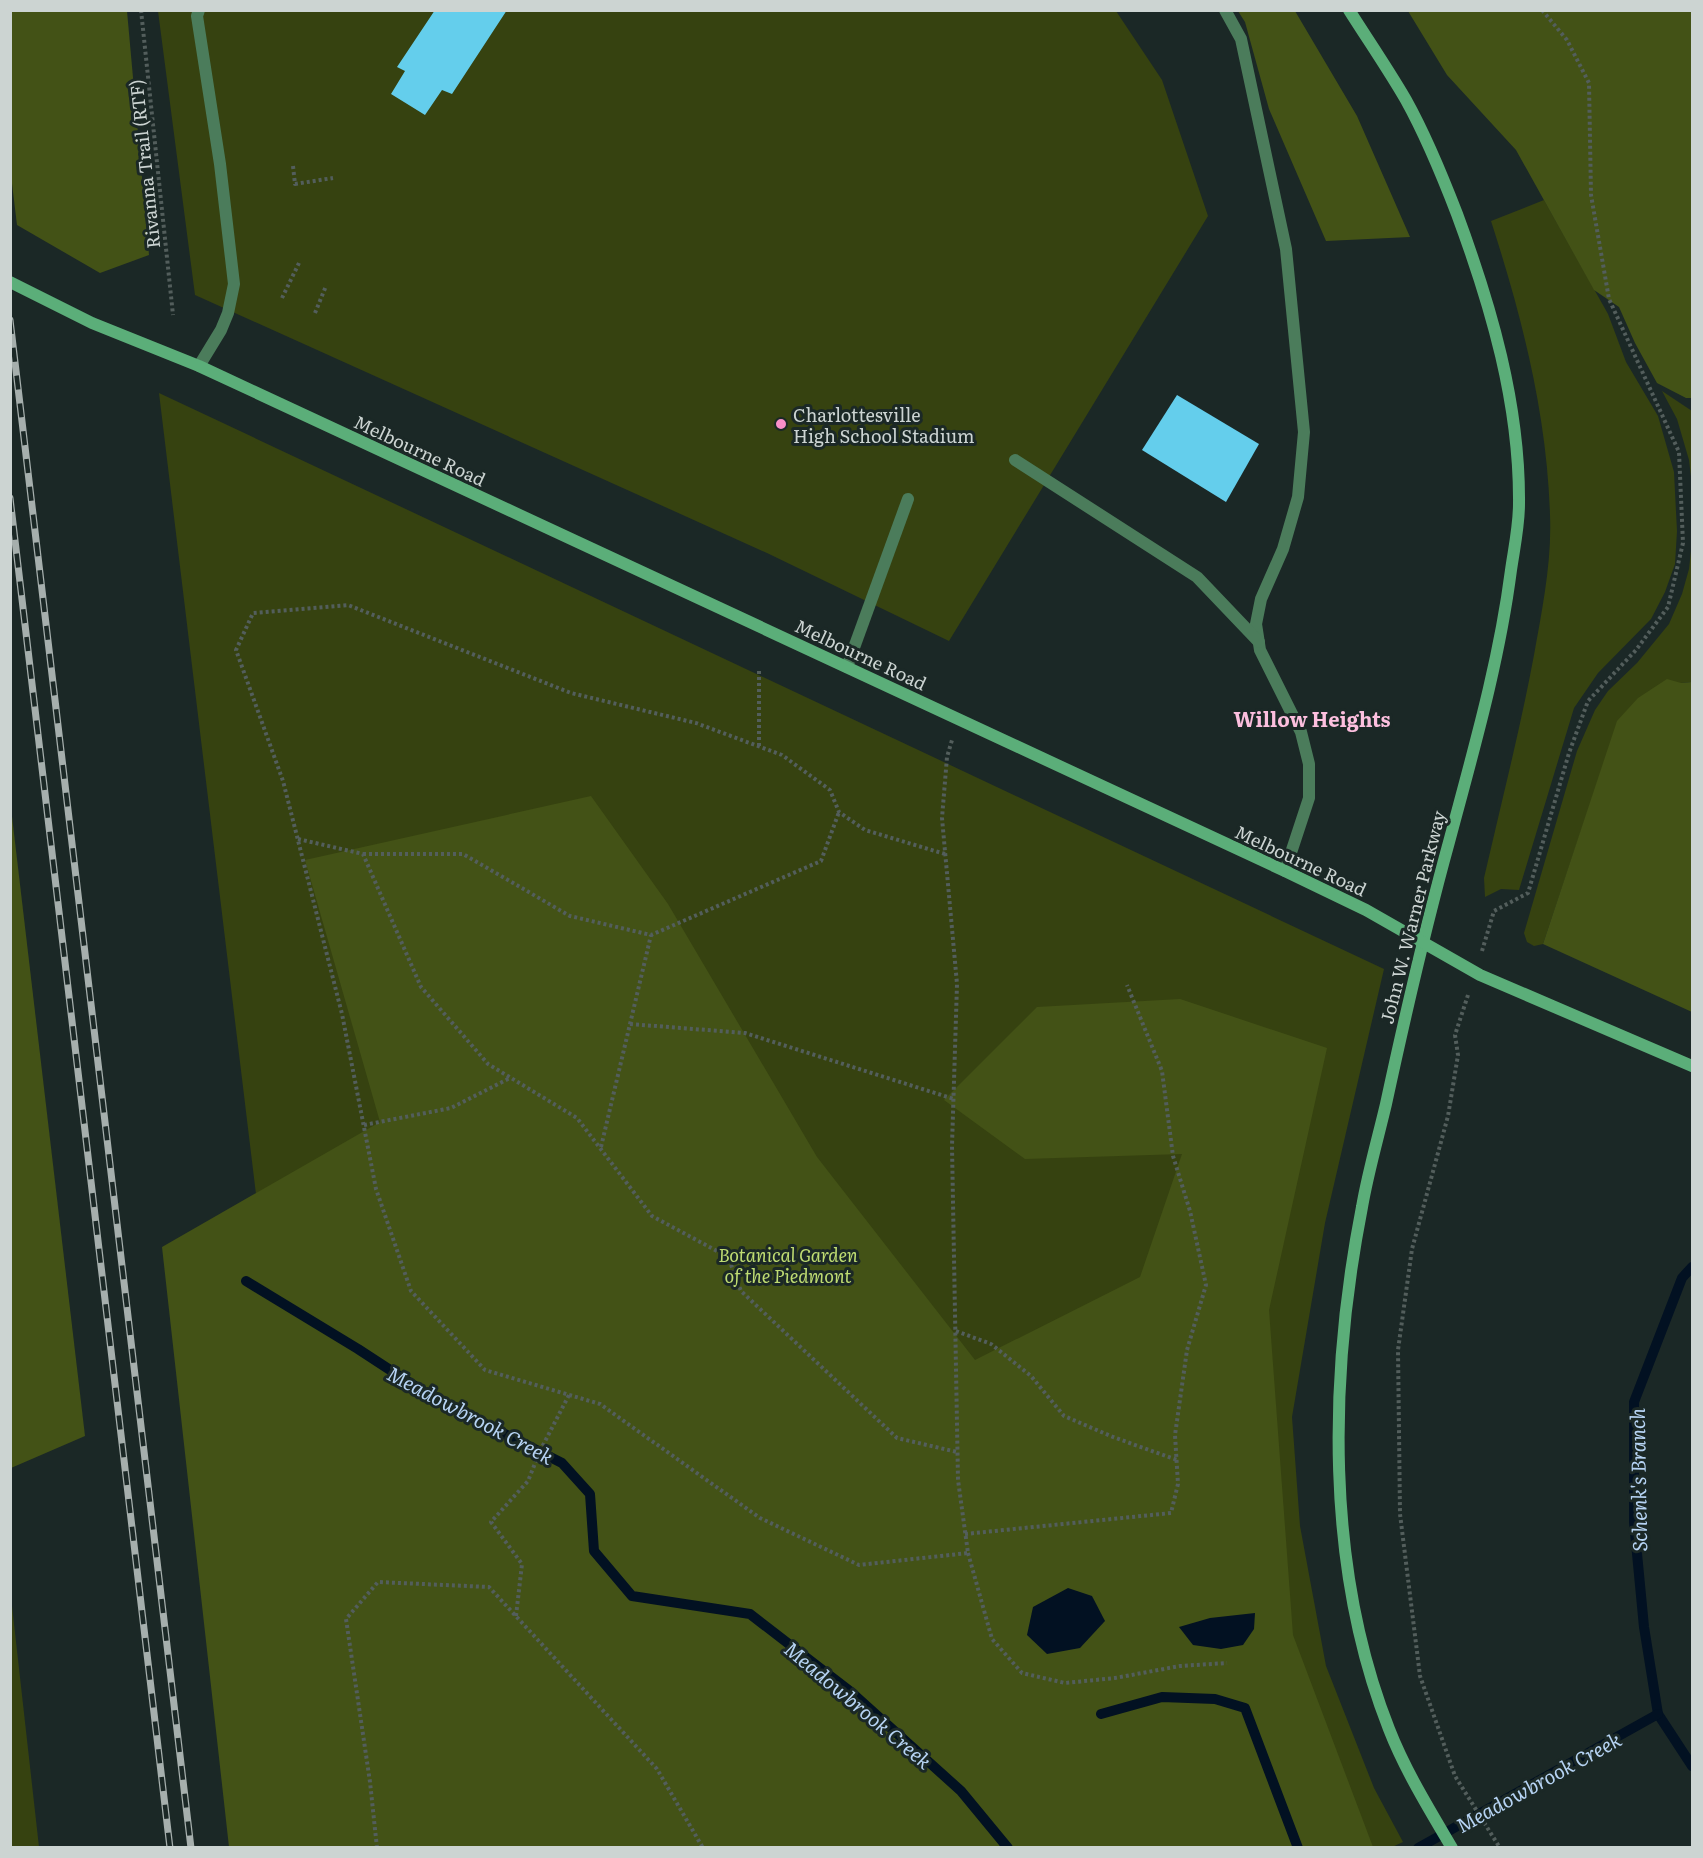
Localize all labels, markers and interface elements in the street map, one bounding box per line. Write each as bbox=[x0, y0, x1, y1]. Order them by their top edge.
street label: Rivanna Trail (RTF) bbox=[122, 78, 166, 250]
place label: Charlottesville High School Stadium bbox=[793, 401, 975, 449]
street label: Melbourne Road bbox=[350, 408, 490, 492]
marker: Charlottesville High School Stadium bbox=[774, 417, 788, 431]
street label: Melbourne Road bbox=[791, 612, 931, 696]
district label: Willow Heights bbox=[1234, 703, 1390, 733]
street label: John W. Warner Parkway bbox=[1372, 807, 1452, 1026]
street label: Melbourne Road bbox=[1231, 818, 1371, 902]
park label: Botanical Garden of the Piedmont bbox=[718, 1241, 858, 1289]
water label: Meadowbrook Creek bbox=[382, 1357, 560, 1471]
water label: Schenk's Branch bbox=[1621, 1408, 1653, 1552]
water label: Meadowbrook Creek bbox=[779, 1633, 939, 1775]
water label: Meadowbrook Creek bbox=[1450, 1723, 1626, 1839]

